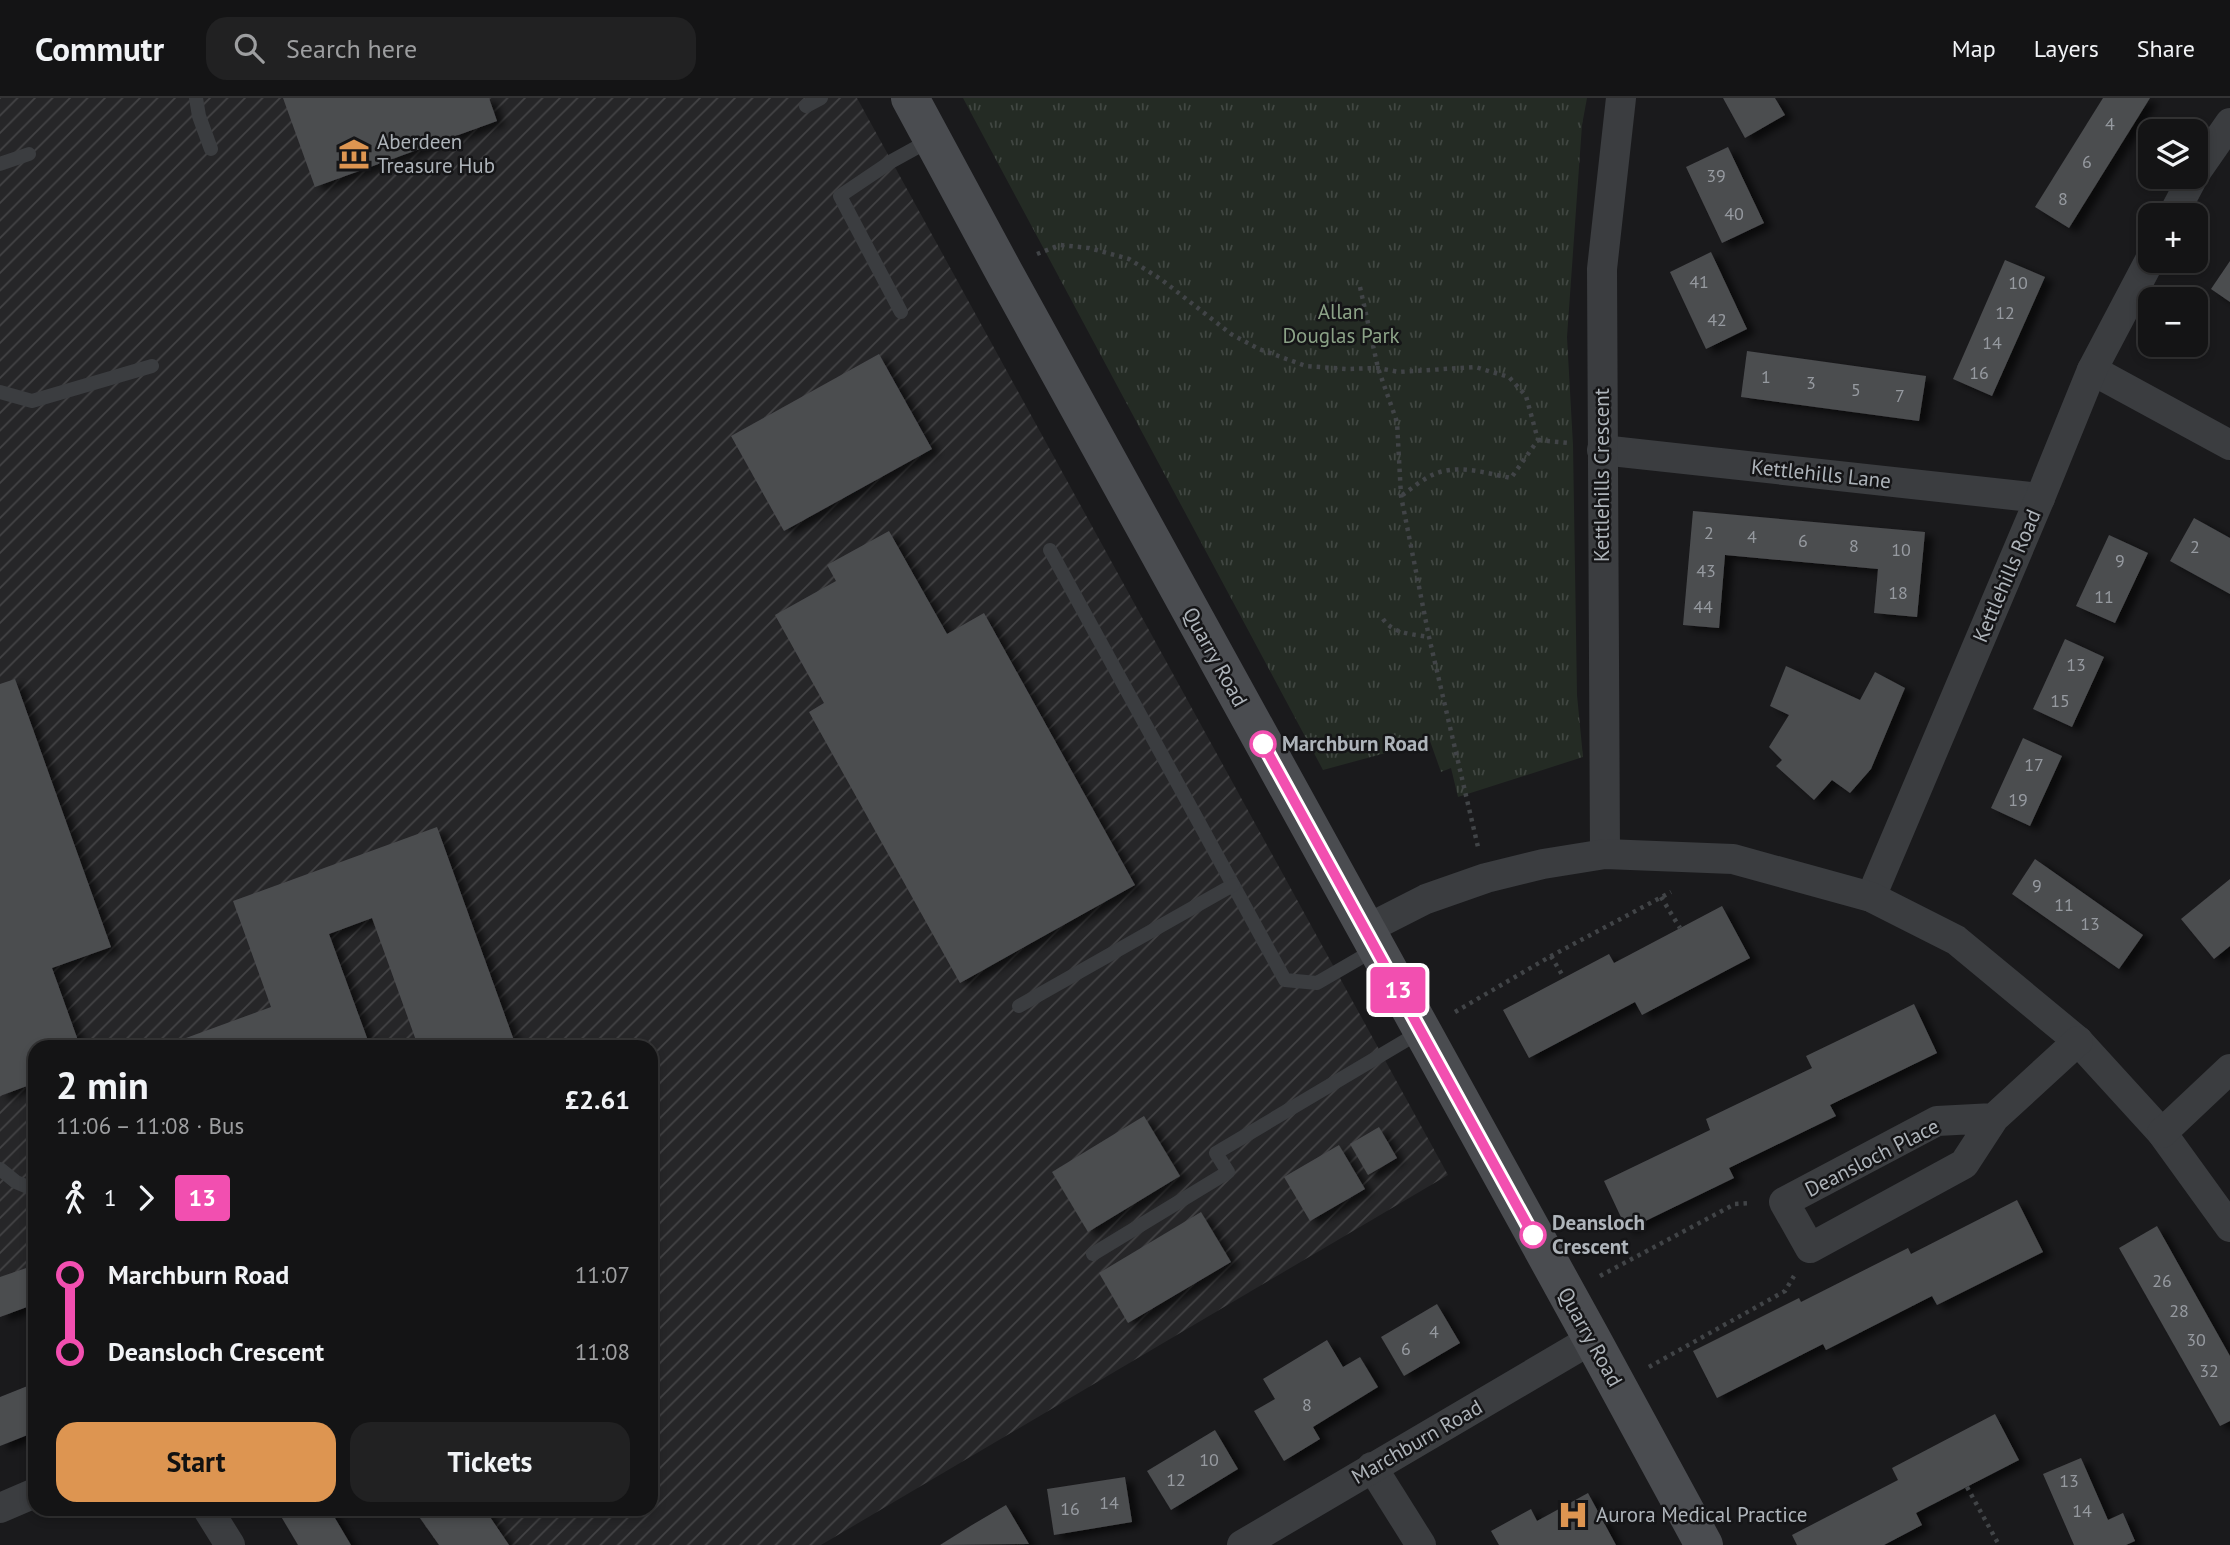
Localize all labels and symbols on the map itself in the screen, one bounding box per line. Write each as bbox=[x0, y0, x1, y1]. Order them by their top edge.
house number: 4 bbox=[2105, 112, 2115, 135]
place label: Aberdeen Treasure Hub bbox=[377, 128, 495, 179]
museum icon: Aberdeen Treasure Hub bbox=[337, 137, 371, 171]
house number: 6 bbox=[2082, 150, 2092, 173]
house number: 39 bbox=[1706, 164, 1726, 187]
house number: 8 bbox=[2058, 187, 2068, 210]
house number: 40 bbox=[1724, 202, 1744, 225]
house number: 41 bbox=[1689, 270, 1709, 293]
house number: 10 bbox=[2008, 271, 2028, 294]
park label: Allan Douglas Park bbox=[1282, 298, 1400, 349]
house number: 12 bbox=[1995, 301, 2015, 324]
house number: 42 bbox=[1707, 308, 1727, 331]
house number: 14 bbox=[1982, 331, 2002, 354]
house number: 16 bbox=[1969, 361, 1989, 384]
house number: 1 bbox=[1761, 365, 1771, 388]
house number: 3 bbox=[1806, 371, 1816, 394]
house number: 5 bbox=[1851, 378, 1861, 401]
house number: 7 bbox=[1895, 384, 1905, 407]
street label: Kettlehills Crescent bbox=[1588, 388, 1615, 562]
street label: Kettlehills Lane bbox=[1750, 453, 1892, 494]
street label: Kettlehills Road bbox=[1966, 505, 2047, 646]
house number: 2 bbox=[1704, 521, 1714, 544]
house number: 4 bbox=[1747, 525, 1757, 548]
house number: 6 bbox=[1798, 529, 1808, 552]
house number: 8 bbox=[1849, 534, 1859, 557]
house number: 2 bbox=[2190, 535, 2200, 558]
house number: 10 bbox=[1891, 538, 1911, 561]
house number: 9 bbox=[2115, 549, 2125, 572]
house number: 43 bbox=[1696, 559, 1716, 582]
house number: 18 bbox=[1888, 581, 1908, 604]
house number: 11 bbox=[2094, 585, 2114, 608]
house number: 44 bbox=[1693, 595, 1713, 618]
street label: Quarry Road bbox=[1177, 602, 1254, 711]
house number: 13 bbox=[2066, 653, 2086, 676]
house number: 15 bbox=[2050, 689, 2070, 712]
place label: Marchburn Road bbox=[1282, 730, 1428, 757]
marker: Marchburn Road bbox=[1250, 731, 1276, 757]
house number: 17 bbox=[2024, 753, 2044, 776]
house number: 19 bbox=[2008, 788, 2028, 811]
house number: 9 bbox=[2032, 874, 2042, 897]
house number: 11 bbox=[2054, 893, 2074, 916]
house number: 13 bbox=[2080, 912, 2100, 935]
line badge: 13 bbox=[1366, 967, 1430, 1013]
street label: Deansloch Place bbox=[1800, 1112, 1943, 1203]
place label: Deansloch Crescent bbox=[1552, 1209, 1645, 1260]
marker: Deansloch Crescent bbox=[1520, 1222, 1546, 1248]
house number: 26 bbox=[2152, 1269, 2172, 1292]
street label: Quarry Road bbox=[1552, 1282, 1629, 1391]
house number: 28 bbox=[2169, 1299, 2189, 1322]
house number: 4 bbox=[1429, 1320, 1439, 1343]
house number: 30 bbox=[2186, 1328, 2206, 1351]
house number: 6 bbox=[1401, 1337, 1411, 1360]
house number: 32 bbox=[2199, 1359, 2219, 1382]
house number: 8 bbox=[1302, 1393, 1312, 1416]
street label: Marchburn Road bbox=[1347, 1393, 1487, 1490]
house number: 10 bbox=[1199, 1448, 1219, 1471]
house number: 12 bbox=[1166, 1468, 1186, 1491]
house number: 13 bbox=[2059, 1469, 2079, 1492]
house number: 14 bbox=[1099, 1491, 1119, 1514]
house number: 16 bbox=[1060, 1497, 1080, 1520]
hospital icon: Aurora Medical Practice bbox=[1556, 1498, 1590, 1532]
house number: 14 bbox=[2072, 1499, 2092, 1522]
place label: Aurora Medical Practice bbox=[1596, 1501, 1807, 1528]

